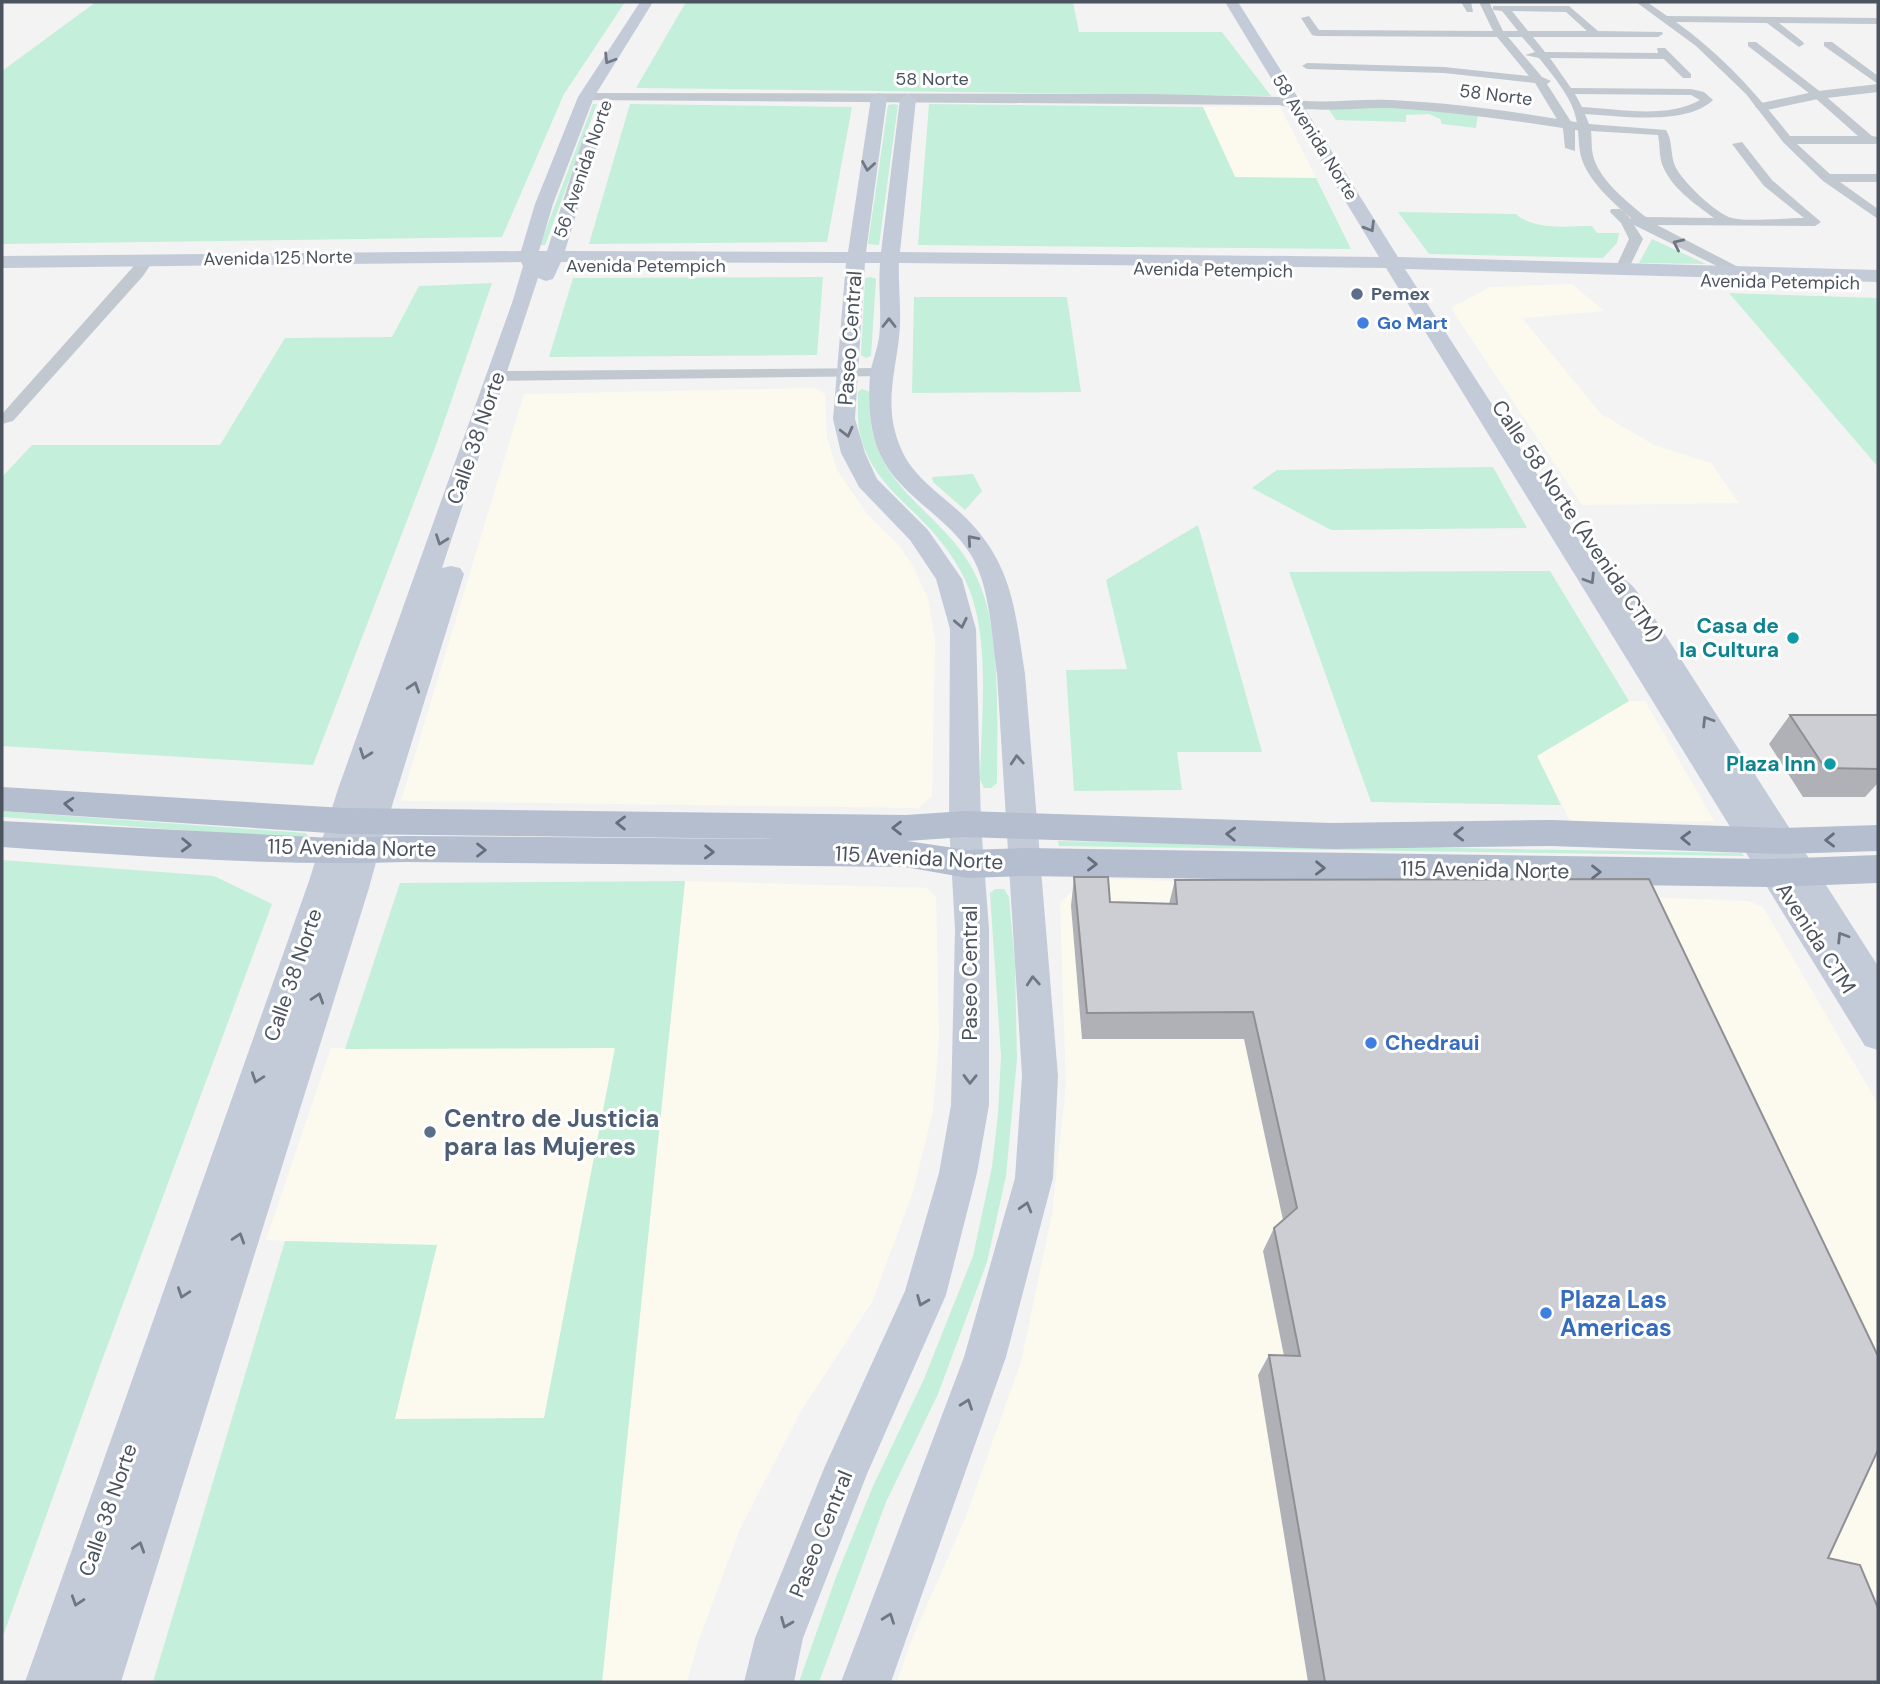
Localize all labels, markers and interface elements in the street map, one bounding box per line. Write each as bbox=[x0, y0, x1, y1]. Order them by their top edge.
one-way arrow bbox=[605, 52, 618, 65]
street label: 58 Norte bbox=[895, 67, 969, 91]
street label: 58 Avenida Norte bbox=[1267, 69, 1363, 205]
street label: 58 Norte bbox=[1458, 79, 1534, 111]
street label: 56 Avenida Norte bbox=[548, 97, 618, 241]
one-way arrow bbox=[861, 160, 876, 172]
one-way arrow bbox=[1362, 220, 1375, 233]
one-way arrow bbox=[1672, 238, 1685, 252]
street label: Avenida 125 Norte bbox=[203, 245, 353, 271]
street label: Avenida Petempich bbox=[566, 254, 726, 278]
street label: Avenida Petempich bbox=[1133, 257, 1293, 283]
street label: Avenida Petempich bbox=[1700, 269, 1860, 295]
street label: Paseo Central bbox=[831, 270, 869, 406]
place label: Pemex bbox=[1371, 282, 1430, 306]
marker: Pemex bbox=[1349, 286, 1365, 302]
place label: Go Mart bbox=[1377, 311, 1448, 335]
marker: Go Mart bbox=[1355, 315, 1371, 331]
one-way arrow bbox=[881, 317, 897, 328]
street label: Calle 38 Norte bbox=[440, 368, 512, 508]
street label: Calle 58 Norte (Avenida CTM) bbox=[1485, 394, 1669, 648]
one-way arrow bbox=[839, 426, 853, 438]
one-way arrow bbox=[435, 533, 449, 545]
one-way arrow bbox=[968, 535, 980, 548]
one-way arrow bbox=[1582, 572, 1595, 585]
place label: Casa de la Cultura bbox=[1679, 612, 1779, 664]
one-way arrow bbox=[952, 617, 967, 629]
marker: Casa de la Cultura bbox=[1785, 630, 1801, 646]
one-way arrow bbox=[406, 681, 420, 694]
one-way arrow bbox=[1703, 716, 1716, 729]
one-way arrow bbox=[359, 748, 373, 760]
place label: Plaza Inn bbox=[1726, 750, 1816, 778]
one-way arrow bbox=[1010, 754, 1025, 765]
marker: Plaza Inn bbox=[1822, 756, 1838, 772]
one-way arrow bbox=[63, 797, 74, 812]
one-way arrow bbox=[615, 815, 626, 831]
one-way arrow bbox=[892, 820, 902, 836]
one-way arrow bbox=[1226, 826, 1237, 841]
one-way arrow bbox=[1453, 827, 1464, 842]
one-way arrow bbox=[1680, 830, 1691, 845]
one-way arrow bbox=[1825, 832, 1836, 847]
street label: 115 Avenida Norte bbox=[267, 833, 437, 863]
one-way arrow bbox=[181, 837, 192, 852]
street label: 115 Avenida Norte bbox=[834, 840, 1004, 876]
one-way arrow bbox=[477, 842, 487, 858]
one-way arrow bbox=[704, 844, 715, 859]
street label: 115 Avenida Norte bbox=[1400, 855, 1570, 885]
one-way arrow bbox=[1087, 856, 1098, 871]
one-way arrow bbox=[1315, 860, 1326, 875]
one-way arrow bbox=[1591, 864, 1602, 880]
street label: Avenida CTM bbox=[1770, 877, 1862, 999]
street label: Calle 38 Norte bbox=[257, 905, 329, 1045]
street label: Paseo Central bbox=[956, 906, 984, 1040]
one-way arrow bbox=[1837, 932, 1850, 945]
one-way arrow bbox=[1026, 975, 1041, 986]
one-way arrow bbox=[309, 992, 324, 1004]
place label: Chedraui bbox=[1385, 1029, 1479, 1057]
marker: Chedraui bbox=[1363, 1035, 1379, 1051]
one-way arrow bbox=[251, 1072, 265, 1084]
one-way arrow bbox=[962, 1075, 978, 1085]
place label: Centro de Justicia para las Mujeres bbox=[444, 1103, 659, 1162]
marker: Centro de Justicia para las Mujeres bbox=[422, 1124, 438, 1140]
one-way arrow bbox=[1018, 1201, 1033, 1213]
one-way arrow bbox=[231, 1232, 246, 1244]
place label: Plaza Las Americas bbox=[1560, 1284, 1672, 1343]
one-way arrow bbox=[177, 1287, 191, 1299]
one-way arrow bbox=[916, 1293, 930, 1306]
marker: Plaza Las Americas bbox=[1538, 1305, 1554, 1321]
one-way arrow bbox=[958, 1399, 972, 1411]
street label: Calle 38 Norte bbox=[72, 1440, 144, 1580]
street label: Paseo Central bbox=[783, 1466, 859, 1602]
one-way arrow bbox=[131, 1542, 146, 1554]
one-way arrow bbox=[71, 1595, 85, 1607]
one-way arrow bbox=[881, 1613, 895, 1625]
one-way arrow bbox=[780, 1616, 794, 1628]

